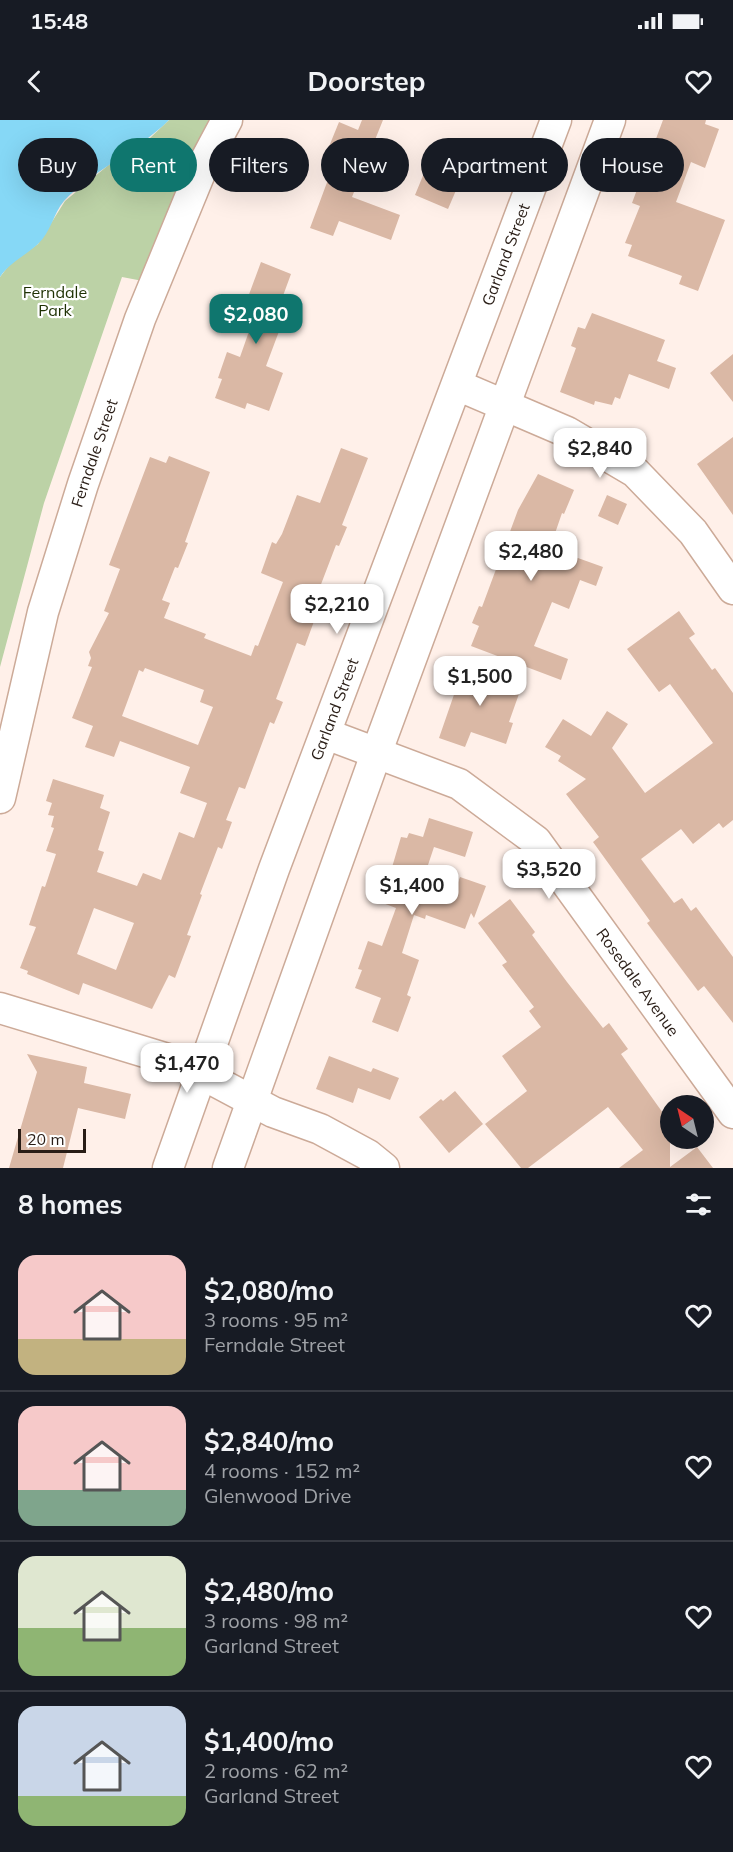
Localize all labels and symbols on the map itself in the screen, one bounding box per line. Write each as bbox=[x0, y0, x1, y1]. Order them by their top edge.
street label: Garland Street bbox=[477, 200, 534, 308]
park label: Ferndale Park bbox=[23, 282, 87, 320]
pin: $2,080 bbox=[207, 294, 305, 345]
street label: Ferndale Street bbox=[66, 396, 122, 509]
pin: $2,840 bbox=[551, 428, 649, 479]
pin: $2,480 bbox=[482, 531, 580, 582]
pin: $2,210 bbox=[288, 584, 386, 635]
street label: Garland Street bbox=[306, 655, 363, 763]
pin: $1,500 bbox=[431, 656, 529, 707]
pin: $3,520 bbox=[500, 849, 598, 900]
pin: $1,400 bbox=[363, 865, 461, 916]
street label: Rosedale Avenue bbox=[592, 924, 684, 1040]
pin: $1,470 bbox=[138, 1043, 236, 1094]
north arrow bbox=[660, 1095, 714, 1149]
scale bar bbox=[18, 1126, 86, 1154]

